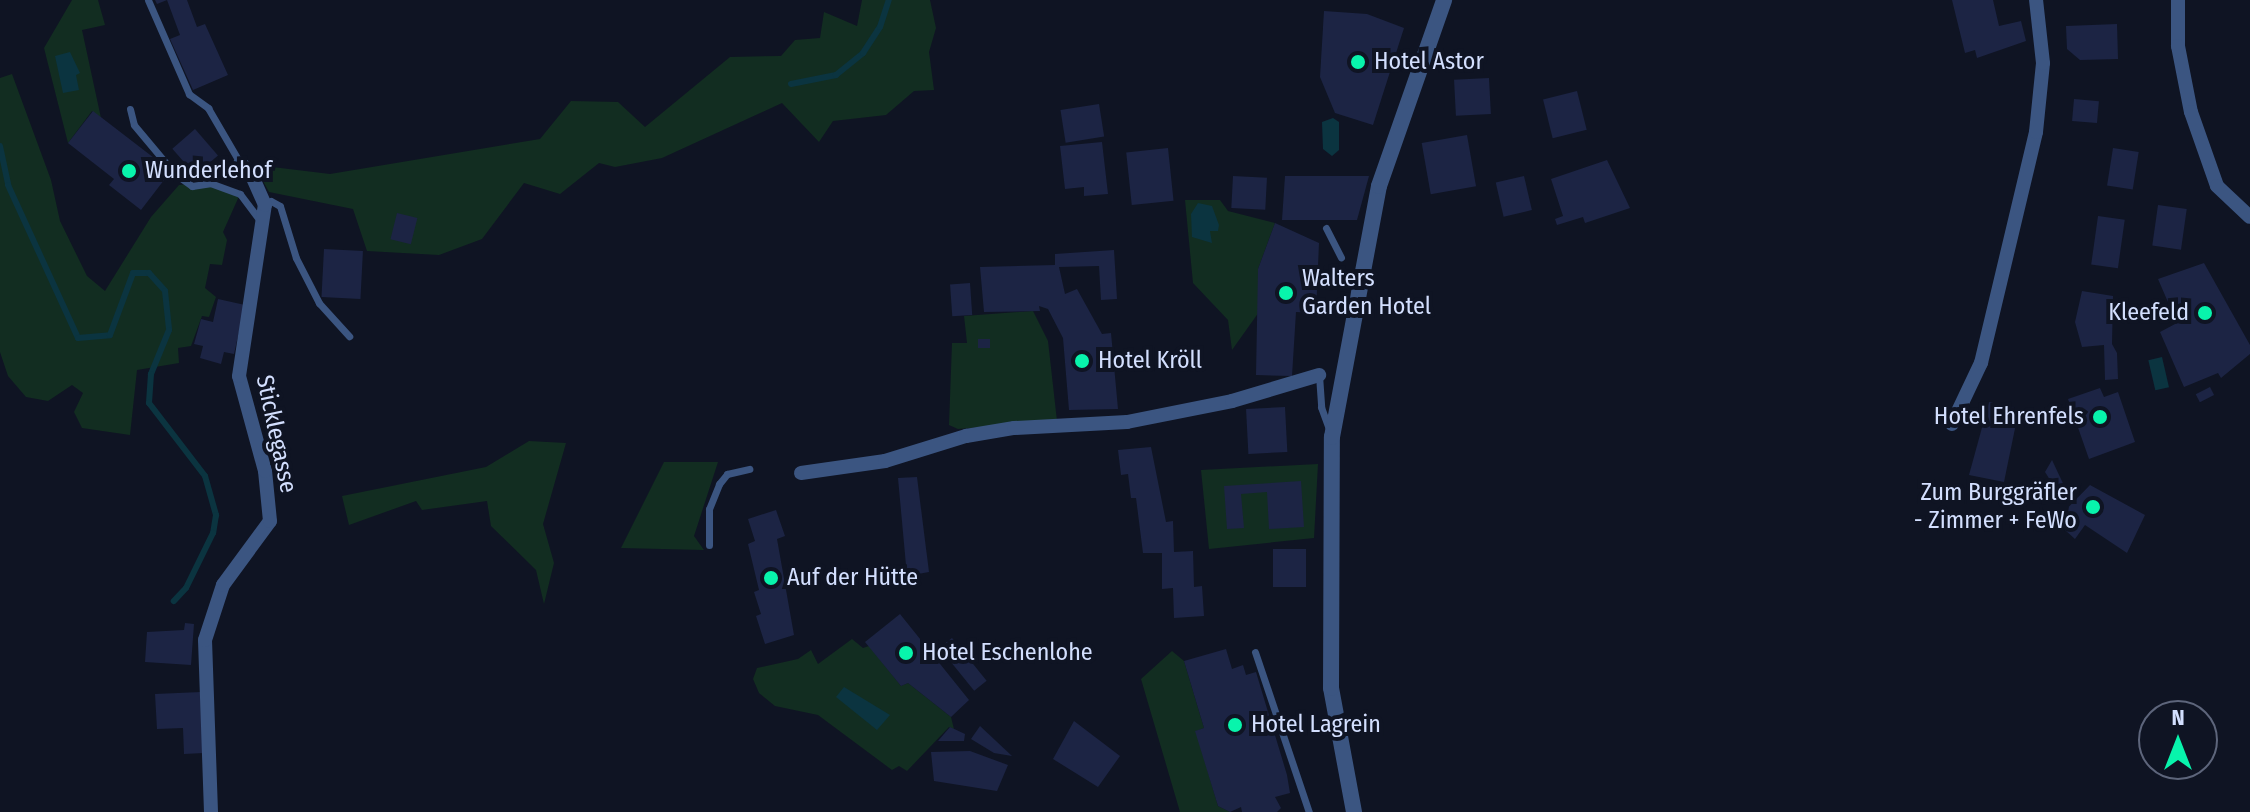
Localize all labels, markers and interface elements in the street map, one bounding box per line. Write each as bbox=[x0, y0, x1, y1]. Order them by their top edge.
place label: Hotel Astor bbox=[1374, 48, 1484, 76]
marker: Hotel Astor bbox=[1349, 53, 1367, 71]
place label: Wunderlehof bbox=[145, 157, 272, 185]
marker: Wunderlehof bbox=[120, 162, 138, 180]
place label: Walters Garden Hotel bbox=[1302, 265, 1431, 321]
marker: Walters Garden Hotel bbox=[1277, 284, 1295, 302]
place label: Kleefeld bbox=[2108, 299, 2189, 327]
marker: Kleefeld bbox=[2196, 304, 2214, 322]
place label: Hotel Kröll bbox=[1098, 347, 1202, 375]
marker: Hotel Kröll bbox=[1073, 352, 1091, 370]
street label: Sticklegasse bbox=[249, 372, 303, 496]
place label: Hotel Ehrenfels bbox=[1934, 403, 2084, 431]
marker: Hotel Ehrenfels bbox=[2091, 408, 2109, 426]
place label: Zum Burggräfler - Zimmer + FeWo bbox=[1914, 479, 2077, 535]
marker: Zum Burggräfler - Zimmer + FeWo bbox=[2084, 498, 2102, 516]
place label: Auf der Hütte bbox=[787, 564, 918, 592]
marker: Auf der Hütte bbox=[762, 569, 780, 587]
place label: Hotel Eschenlohe bbox=[922, 639, 1093, 667]
marker: Hotel Eschenlohe bbox=[897, 644, 915, 662]
north arrow bbox=[2138, 700, 2218, 780]
text: N bbox=[2171, 704, 2185, 731]
place label: Hotel Lagrein bbox=[1251, 711, 1381, 739]
marker: Hotel Lagrein bbox=[1226, 716, 1244, 734]

